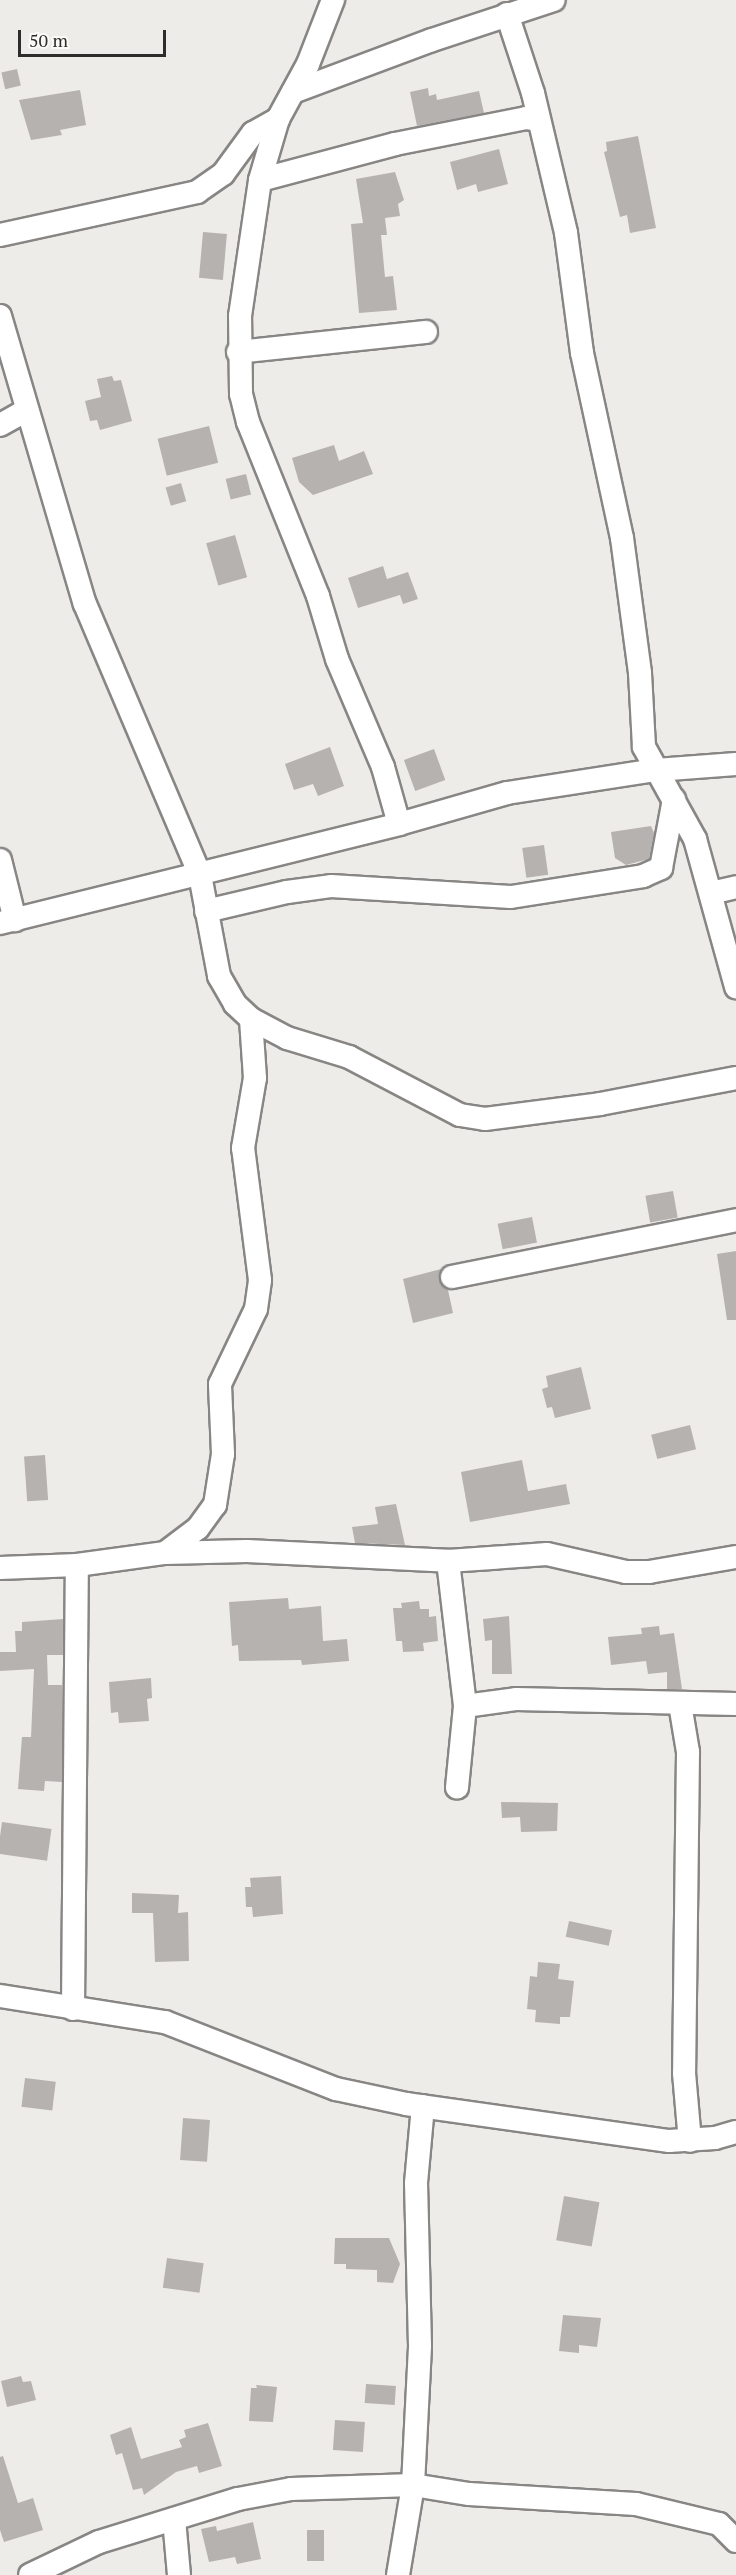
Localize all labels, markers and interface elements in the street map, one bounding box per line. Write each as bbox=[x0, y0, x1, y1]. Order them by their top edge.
scale bar bbox=[21, 18, 170, 56]
text: 50 m bbox=[29, 28, 68, 52]

